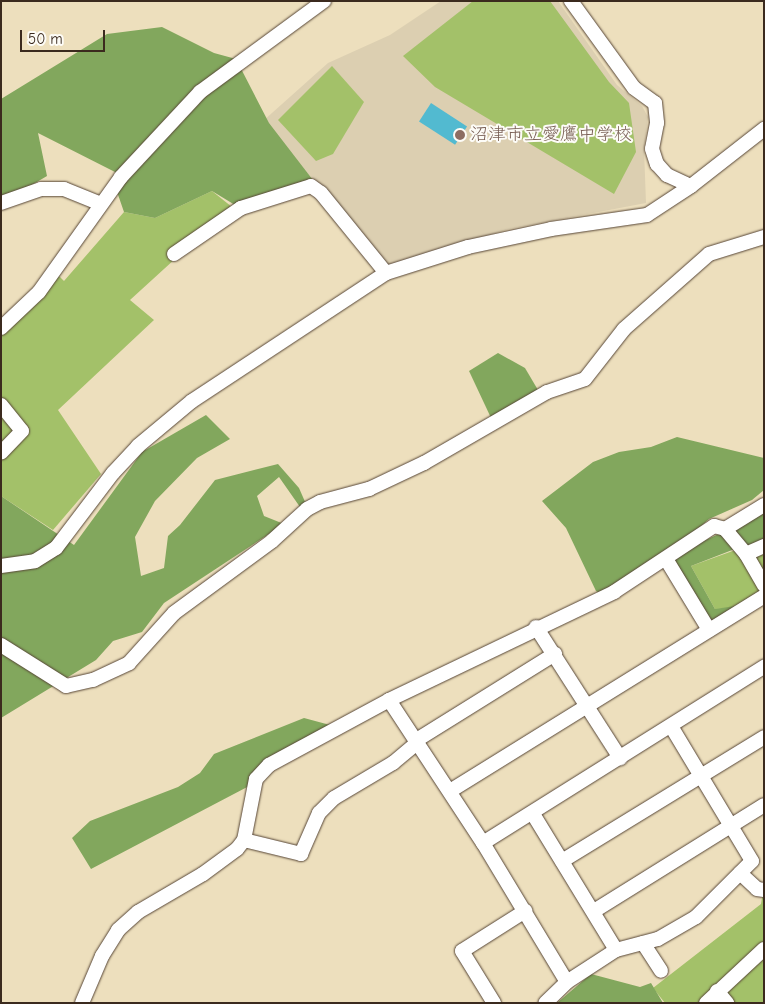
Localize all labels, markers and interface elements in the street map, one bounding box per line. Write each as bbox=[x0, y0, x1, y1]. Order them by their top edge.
scale bar bbox=[22, 20, 108, 52]
text: 50 m bbox=[28, 30, 63, 48]
place label: 沼津市立愛鷹中学校 bbox=[470, 124, 632, 146]
marker: 沼津市立愛鷹中学校 bbox=[454, 129, 466, 141]

